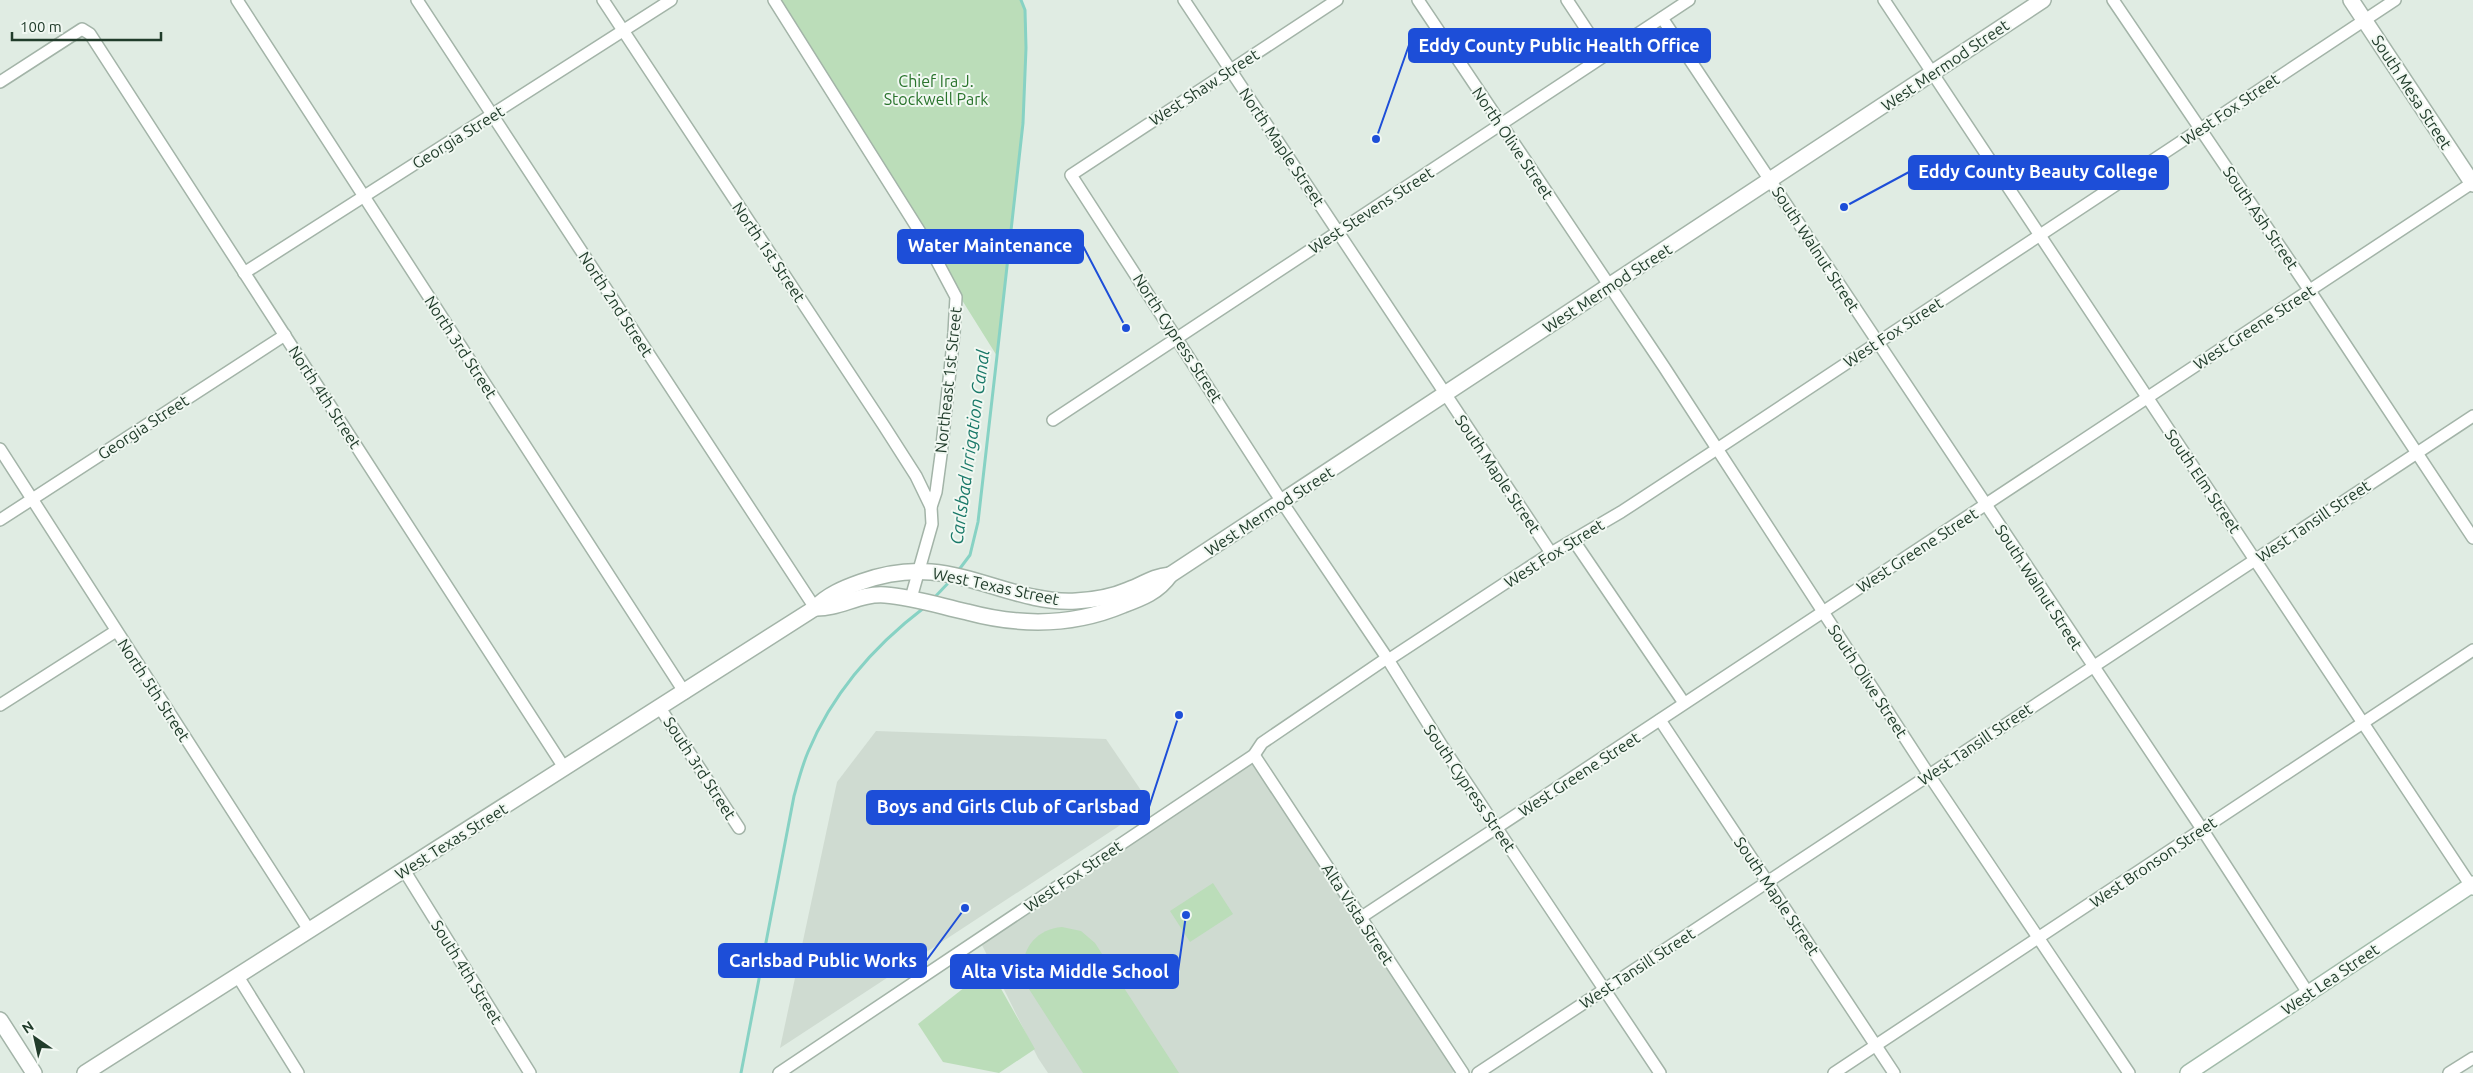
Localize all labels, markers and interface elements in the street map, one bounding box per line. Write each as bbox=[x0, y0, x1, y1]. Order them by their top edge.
scale bar bbox=[12, 10, 161, 42]
street label: West Mermod Street bbox=[1878, 15, 2013, 114]
text: 100 m bbox=[20, 18, 62, 35]
callout: Eddy County Public Health Office bbox=[1409, 29, 1710, 62]
street label: South Mesa Street bbox=[2368, 32, 2456, 153]
text: Eddy County Public Health Office bbox=[1418, 35, 1700, 55]
street label: West Shaw Street bbox=[1146, 45, 1263, 129]
street label: West Fox Street bbox=[2178, 69, 2283, 148]
park label: Chief Ira J. Stockwell Park bbox=[884, 72, 988, 108]
street label: North Maple Street bbox=[1236, 84, 1329, 210]
street label: North Olive Street bbox=[1469, 84, 1558, 203]
street label: Georgia Street bbox=[409, 101, 508, 172]
callout: Eddy County Beauty College bbox=[1909, 156, 2168, 189]
text: Eddy County Beauty College bbox=[1918, 161, 2158, 181]
street label: West Stevens Street bbox=[1305, 163, 1437, 257]
street label: South Ash Street bbox=[2220, 163, 2303, 274]
street label: South Walnut Street bbox=[1769, 183, 1864, 316]
street label: North 1st Street bbox=[729, 199, 809, 306]
callout: Water Maintenance bbox=[898, 230, 1083, 263]
text: Water Maintenance bbox=[908, 235, 1072, 255]
street label: West Mermod Street bbox=[1539, 239, 1675, 336]
street label: North 2nd Street bbox=[575, 248, 657, 361]
street label: North Cypress Street bbox=[1130, 270, 1227, 406]
street label: West Greene Street bbox=[2190, 281, 2319, 373]
street label: North 3rd Street bbox=[421, 292, 501, 402]
street label: West Fox Street bbox=[1840, 293, 1946, 371]
street label: Northeast 1st Street bbox=[931, 305, 965, 454]
street label: North 4th Street bbox=[285, 342, 365, 452]
water label: Carlsbad Irrigation Canal bbox=[945, 348, 993, 546]
street label: Georgia Street bbox=[94, 391, 192, 463]
street label: South Maple Street bbox=[1452, 411, 1545, 537]
street label: South Elm Street bbox=[2162, 426, 2245, 537]
street label: West Mermod Street bbox=[1201, 462, 1337, 559]
street label: West Tansill Street bbox=[2253, 476, 2374, 566]
street label: West Greene Street bbox=[1853, 504, 1982, 596]
street label: West Fox Street bbox=[1501, 515, 1608, 591]
street label: South Walnut Street bbox=[1992, 521, 2087, 654]
street label: West Texas Street bbox=[931, 564, 1062, 608]
street label: South Olive Street bbox=[1825, 621, 1912, 742]
street label: North 5th Street bbox=[114, 635, 194, 745]
street label: West Tansill Street bbox=[1915, 699, 2036, 789]
street label: South 3rd Street bbox=[660, 713, 740, 823]
street label: South Cypress Street bbox=[1421, 721, 1520, 856]
street label: West Greene Street bbox=[1515, 728, 1644, 820]
callout: Boys and Girls Club of Carlsbad bbox=[867, 791, 1149, 824]
text: Boys and Girls Club of Carlsbad bbox=[877, 796, 1139, 816]
street label: West Texas Street bbox=[392, 799, 511, 883]
street label: West Bronson Street bbox=[2086, 813, 2220, 911]
street label: South Maple Street bbox=[1731, 833, 1824, 959]
street label: West Fox Street bbox=[1021, 836, 1126, 915]
street label: Alta Vista Street bbox=[1319, 860, 1398, 969]
street label: South 4th Street bbox=[428, 917, 506, 1028]
street label: West Tansill Street bbox=[1576, 924, 1698, 1012]
street label: West Lea Street bbox=[2278, 939, 2383, 1018]
callout: Carlsbad Public Works bbox=[719, 944, 926, 977]
text: Carlsbad Public Works bbox=[729, 950, 917, 970]
callout: Alta Vista Middle School bbox=[951, 955, 1178, 988]
text: Alta Vista Middle School bbox=[961, 961, 1169, 981]
north arrow bbox=[10, 1013, 60, 1063]
text: N bbox=[19, 1018, 37, 1037]

